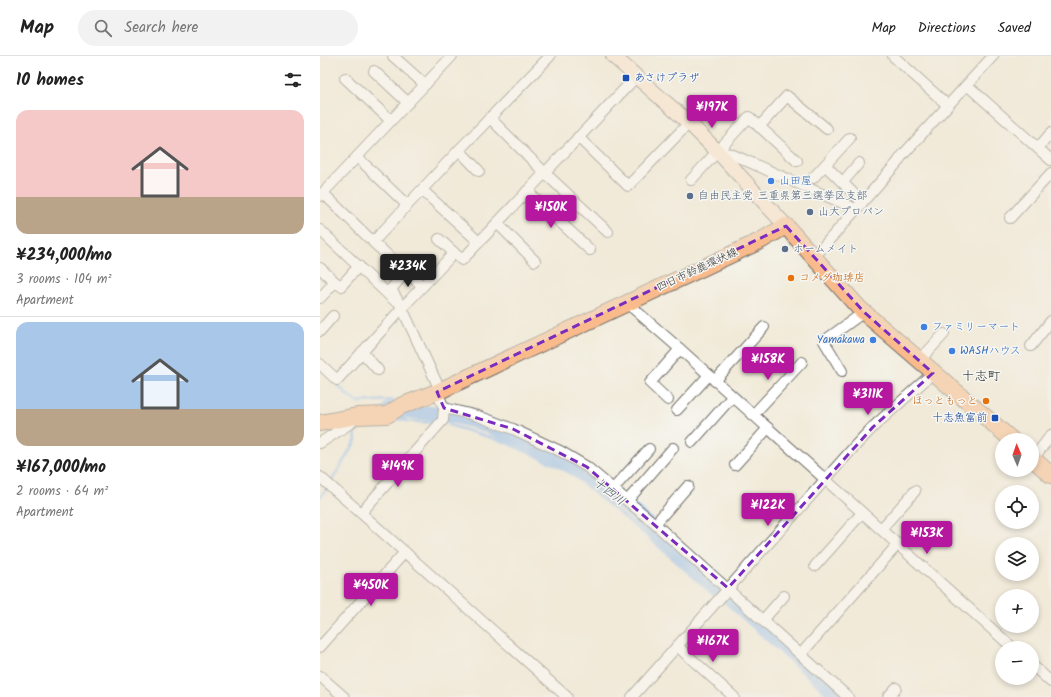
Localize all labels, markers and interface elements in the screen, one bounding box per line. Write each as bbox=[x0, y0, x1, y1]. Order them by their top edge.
search box bbox=[78, 10, 358, 46]
text: Map bbox=[20, 13, 54, 43]
text: Search here bbox=[124, 16, 198, 40]
icon: search bbox=[92, 17, 114, 39]
text: Map bbox=[871, 17, 896, 39]
text: Directions bbox=[918, 17, 976, 39]
text: Saved bbox=[998, 17, 1031, 39]
text: 10 homes bbox=[16, 67, 84, 94]
icon: filters bbox=[282, 69, 304, 91]
place label: あさけプラザ bbox=[634, 69, 699, 87]
marker: あさけプラザ bbox=[621, 73, 631, 83]
pin: ¥197K bbox=[684, 95, 740, 129]
text: ¥197K bbox=[696, 97, 728, 118]
icon: home bbox=[124, 136, 196, 208]
place label: 山田屋 bbox=[779, 172, 812, 190]
marker: 山田屋 bbox=[766, 176, 776, 186]
place label: 自由民主党 三重県第三選挙区支部 bbox=[698, 187, 867, 205]
marker: 自由民主党 三重県第三選挙区支部 bbox=[685, 191, 695, 201]
pin: ¥150K bbox=[523, 195, 579, 229]
text: ¥150K bbox=[535, 197, 568, 218]
place label: 山大プロパン bbox=[818, 203, 884, 221]
marker: 山大プロパン bbox=[805, 207, 815, 217]
place label: ホームメイト bbox=[793, 240, 859, 258]
text: ¥234,000/mo bbox=[16, 242, 112, 269]
street label: 四日市鈴鹿環状線 bbox=[653, 243, 741, 297]
marker: ホームメイト bbox=[780, 244, 790, 254]
pin: ¥234K bbox=[380, 254, 436, 288]
text: ¥234K bbox=[389, 256, 427, 277]
text: 3 rooms · 104 m² bbox=[16, 269, 111, 290]
place label: コメダ珈琲店 bbox=[799, 269, 865, 287]
marker: コメダ珈琲店 bbox=[786, 273, 796, 283]
text: Apartment bbox=[16, 290, 74, 311]
place label: ファミリーマート bbox=[932, 318, 1020, 336]
marker: ファミリーマート bbox=[919, 322, 929, 332]
place label: Yamakawa bbox=[817, 331, 865, 349]
marker: Yamakawa bbox=[868, 335, 878, 345]
place label: WASHハウス bbox=[960, 342, 1021, 360]
marker: WASHハウス bbox=[947, 346, 957, 356]
pin: ¥158K bbox=[740, 347, 796, 381]
icon: home bbox=[124, 348, 196, 420]
text: ¥158K bbox=[751, 349, 785, 370]
district label: 十志町 bbox=[961, 366, 1001, 387]
pin: ¥311K bbox=[840, 382, 896, 416]
text: ¥311K bbox=[853, 384, 883, 405]
place label: ほっともっと bbox=[912, 392, 978, 410]
marker: ほっともっと bbox=[981, 396, 991, 406]
place label: 十志魚富前 bbox=[932, 409, 987, 427]
marker: 十志魚富前 bbox=[990, 413, 1000, 423]
north arrow bbox=[995, 433, 1039, 477]
map controls bbox=[995, 433, 1039, 685]
text: ¥167,000/mo bbox=[16, 454, 106, 481]
pin: ¥149K bbox=[370, 454, 426, 488]
text: ¥149K bbox=[381, 456, 415, 477]
water label: 十四川 bbox=[589, 474, 629, 510]
text: 2 rooms · 64 m² bbox=[16, 481, 108, 502]
button: locate bbox=[995, 485, 1039, 529]
pin: ¥122K bbox=[740, 493, 796, 527]
text: ¥122K bbox=[751, 495, 785, 516]
text: Apartment bbox=[16, 502, 74, 523]
pin: ¥153K bbox=[899, 521, 955, 555]
text: ¥153K bbox=[910, 523, 944, 544]
button: layers bbox=[995, 537, 1039, 581]
pin: ¥450K bbox=[343, 573, 399, 607]
text: ¥450K bbox=[353, 575, 389, 596]
button: + bbox=[995, 589, 1039, 633]
pin: ¥167K bbox=[685, 629, 741, 663]
text: ¥167K bbox=[697, 631, 729, 652]
button: − bbox=[995, 641, 1039, 685]

